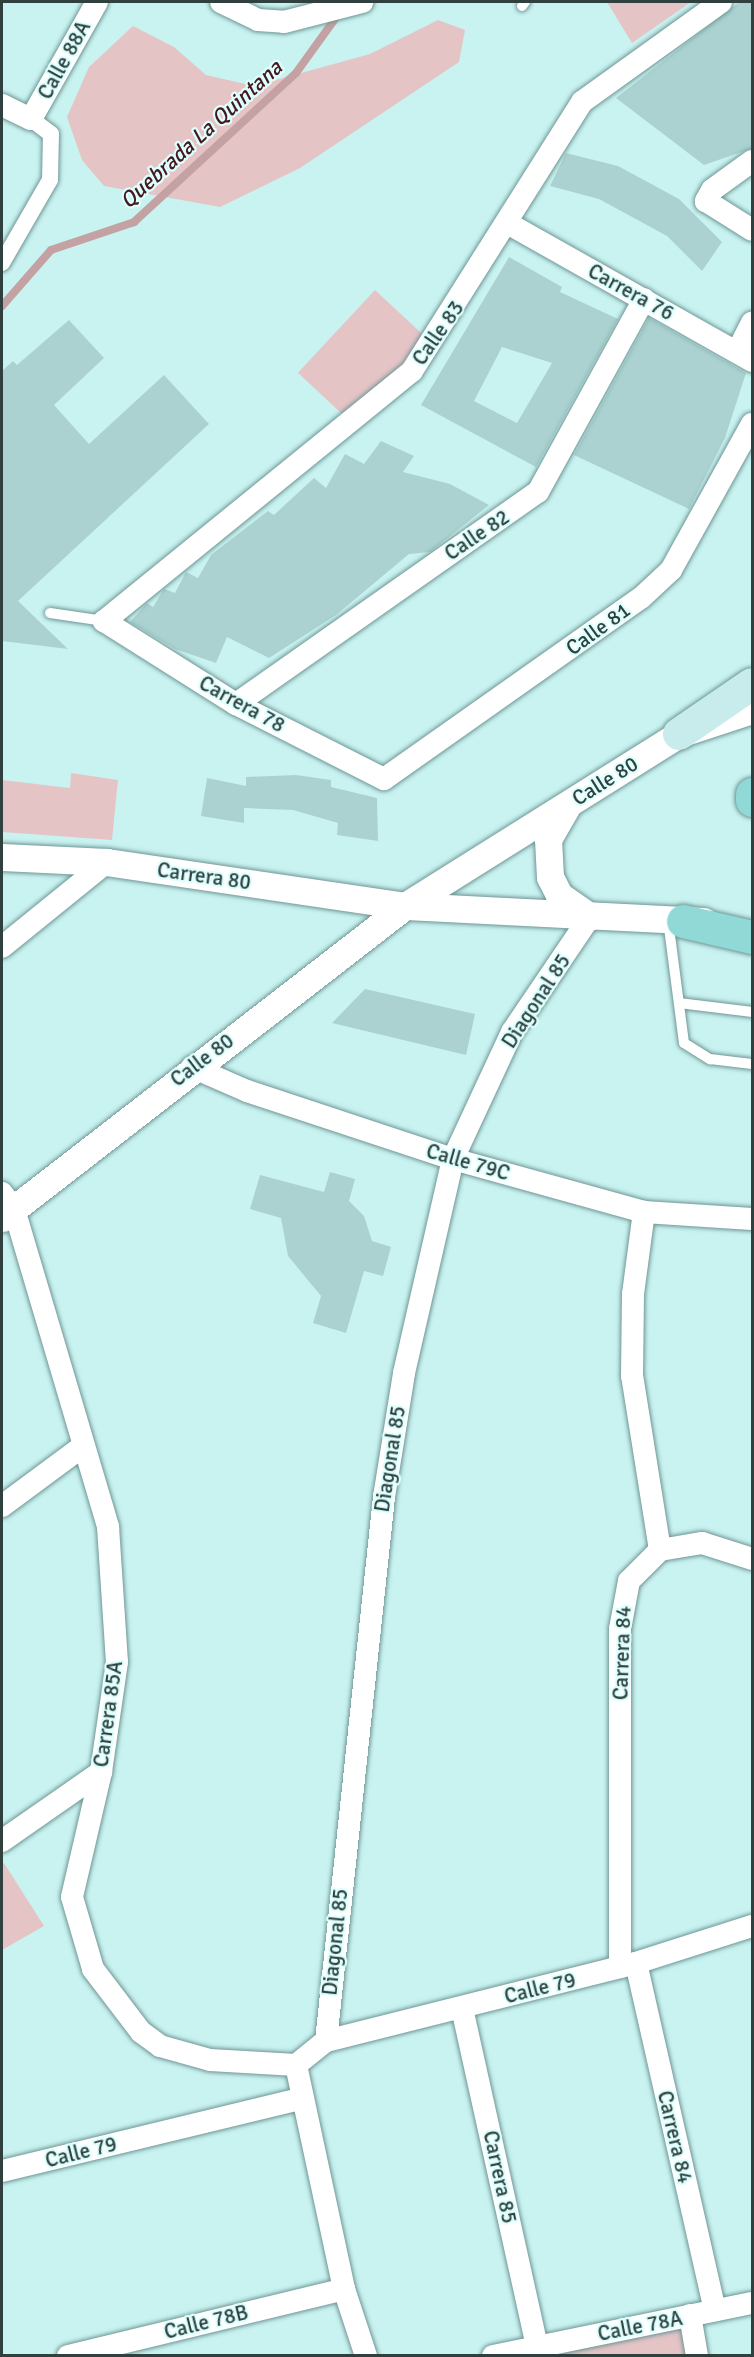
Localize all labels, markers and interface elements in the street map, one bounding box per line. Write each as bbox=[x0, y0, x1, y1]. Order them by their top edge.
street label: Calle 88A bbox=[32, 16, 96, 104]
water label: Quebrada La Quintana bbox=[114, 54, 288, 214]
street label: Carrera 76 bbox=[584, 258, 678, 326]
street label: Calle 83 bbox=[407, 296, 469, 370]
street label: Calle 82 bbox=[440, 504, 514, 566]
street label: Calle 81 bbox=[561, 597, 635, 661]
street label: Carrera 78 bbox=[195, 670, 289, 738]
street label: Calle 80 bbox=[567, 751, 643, 811]
street label: Carrera 80 bbox=[156, 857, 252, 895]
street label: Diagonal 85 bbox=[496, 949, 576, 1053]
street label: Calle 80 bbox=[165, 1028, 239, 1092]
street label: Calle 79C bbox=[423, 1138, 513, 1186]
street label: Diagonal 85 bbox=[369, 1404, 411, 1514]
street label: Carrera 84 bbox=[608, 1605, 636, 1701]
street label: Carrera 85A bbox=[88, 1659, 128, 1769]
street label: Diagonal 85 bbox=[317, 1887, 353, 1997]
street label: Calle 79 bbox=[502, 1967, 578, 2009]
street label: Carrera 84 bbox=[652, 2088, 698, 2186]
street label: Carrera 85 bbox=[478, 2128, 522, 2226]
street label: Calle 79 bbox=[43, 2131, 119, 2173]
street label: Calle 78B bbox=[161, 2299, 251, 2345]
street label: Calle 78A bbox=[596, 2305, 684, 2347]

